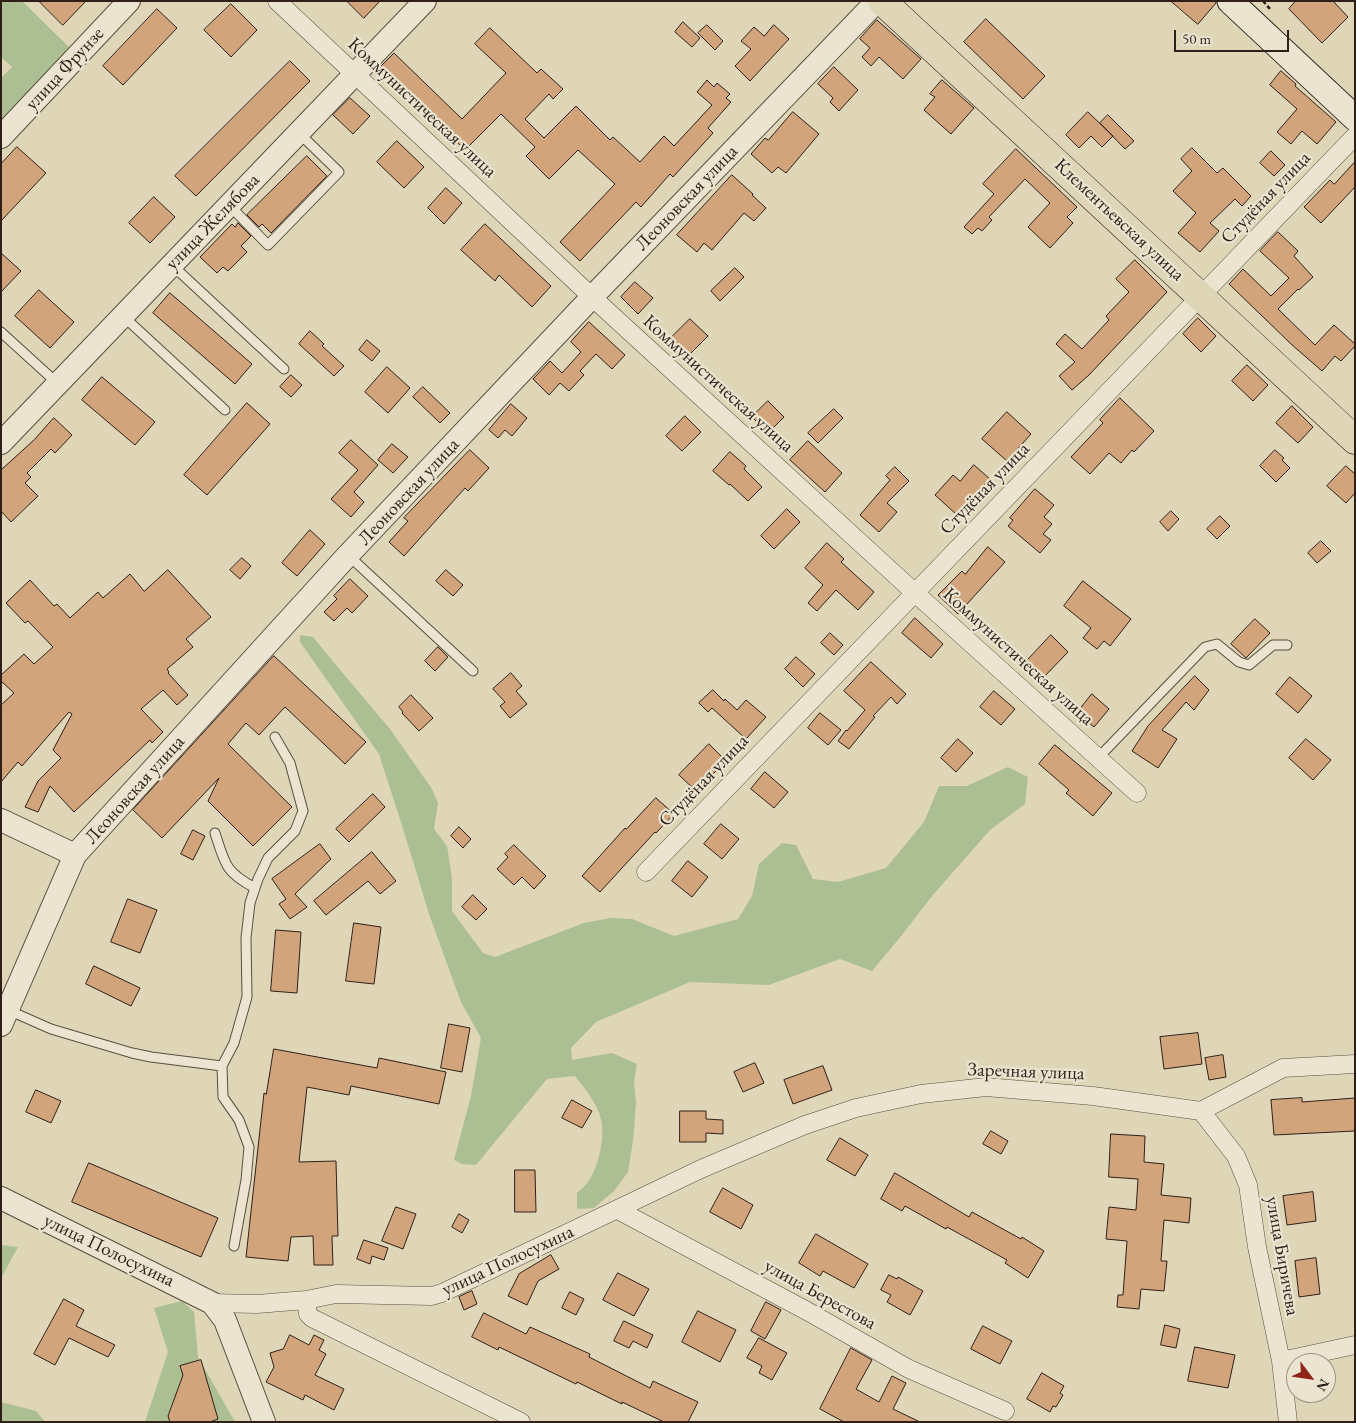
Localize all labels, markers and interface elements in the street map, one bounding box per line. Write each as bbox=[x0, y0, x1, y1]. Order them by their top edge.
scale bar bbox=[1176, 20, 1291, 52]
street label: улица Фрунзе bbox=[21, 23, 109, 115]
text: 50 m bbox=[1182, 29, 1211, 48]
street label: Коммунистическая улица bbox=[343, 33, 501, 183]
street label: Леоновская улица bbox=[631, 140, 743, 256]
street label: Студёная улица bbox=[1216, 147, 1316, 249]
street label: Клементьевская улица bbox=[1049, 154, 1189, 286]
street label: улица Желябова bbox=[161, 169, 265, 275]
street label: Коммунистическая улица bbox=[638, 310, 798, 458]
street label: Леоновская улица bbox=[354, 434, 464, 550]
street label: Студёная улица bbox=[935, 438, 1035, 540]
street label: Коммунистическая улица bbox=[938, 583, 1098, 731]
street label: Студёная улица bbox=[654, 730, 754, 832]
street label: Леоновская улица bbox=[80, 731, 190, 849]
street label: Заречная улица bbox=[967, 1059, 1085, 1085]
street label: улица Биричева bbox=[1260, 1195, 1304, 1317]
street label: улица Полосухина bbox=[40, 1209, 178, 1293]
street label: улица Полосухина bbox=[439, 1221, 577, 1301]
street label: улица Берестова bbox=[760, 1255, 880, 1335]
north arrow bbox=[1286, 1353, 1336, 1403]
text: N bbox=[1312, 1376, 1334, 1395]

